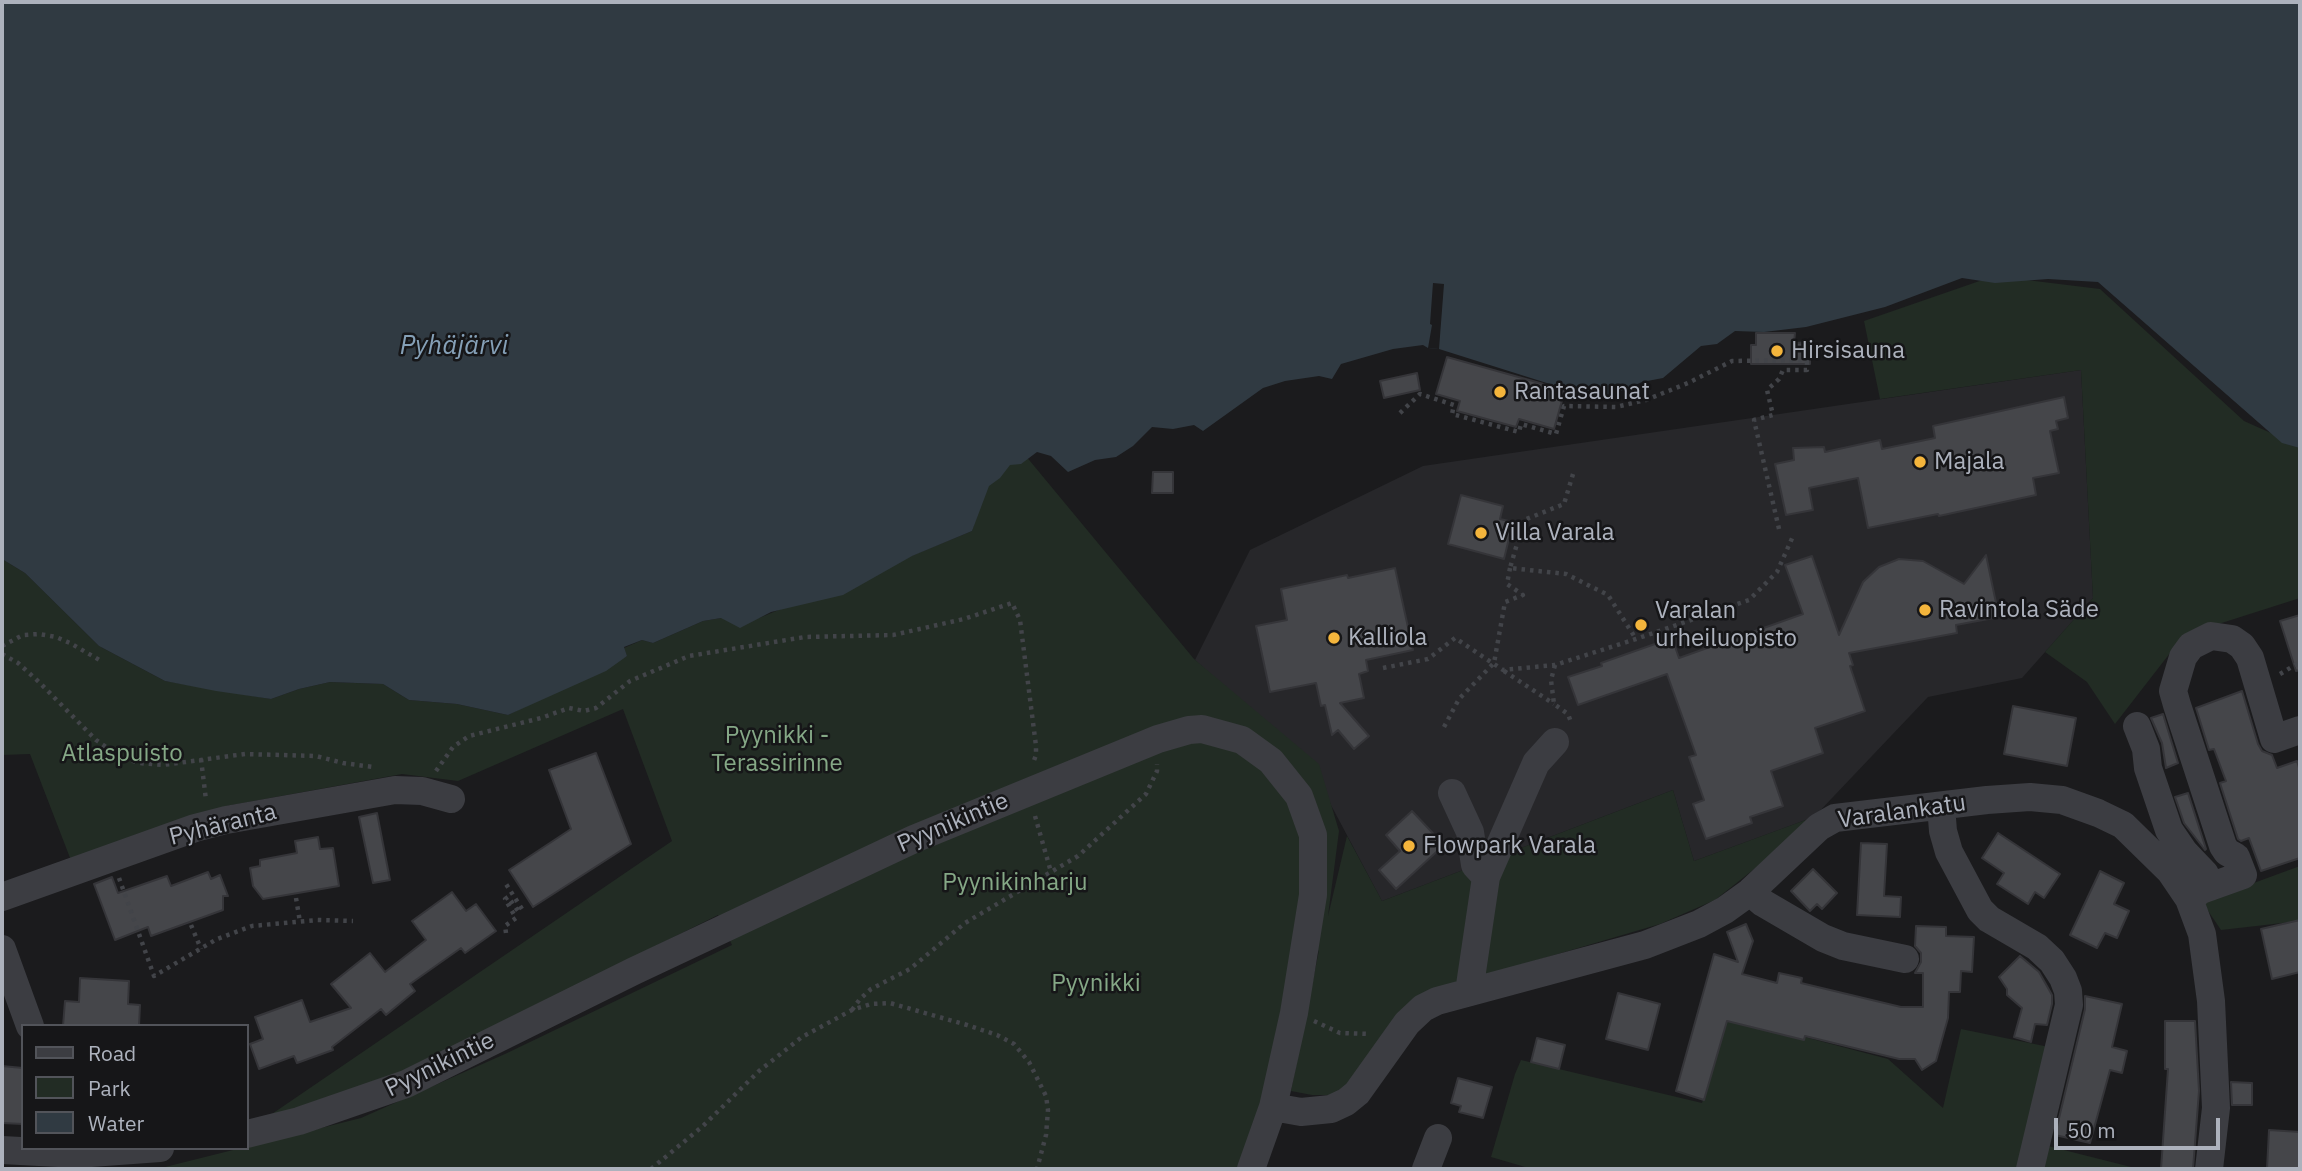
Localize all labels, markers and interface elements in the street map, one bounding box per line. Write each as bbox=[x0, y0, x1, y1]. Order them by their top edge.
water label: Pyhäjärvi bbox=[400, 330, 508, 362]
place label: Hirsisauna bbox=[1791, 337, 1905, 365]
marker: Hirsisauna bbox=[1769, 343, 1785, 359]
place label: Rantasaunat bbox=[1514, 378, 1650, 406]
marker: Rantasaunat bbox=[1492, 384, 1508, 400]
place label: Majala bbox=[1934, 448, 2004, 476]
marker: Majala bbox=[1912, 454, 1928, 470]
place label: Villa Varala bbox=[1495, 519, 1615, 547]
marker: Villa Varala bbox=[1473, 525, 1489, 541]
place label: Ravintola Säde bbox=[1939, 596, 2099, 624]
place label: Varalan urheiluopisto bbox=[1655, 597, 1797, 653]
marker: Ravintola Säde bbox=[1917, 602, 1933, 618]
marker: Varalan urheiluopisto bbox=[1633, 617, 1649, 633]
place label: Kalliola bbox=[1348, 624, 1427, 652]
marker: Kalliola bbox=[1326, 630, 1342, 646]
park label: Pyynikki - Terassirinne bbox=[711, 722, 843, 778]
park label: Atlaspuisto bbox=[61, 740, 183, 768]
street label: Pyynikintie bbox=[893, 787, 1013, 859]
street label: Varalankatu bbox=[1836, 789, 1968, 835]
street label: Pyhäranta bbox=[166, 798, 280, 852]
place label: Flowpark Varala bbox=[1423, 832, 1596, 860]
marker: Flowpark Varala bbox=[1401, 838, 1417, 854]
park label: Pyynikinharju bbox=[942, 869, 1088, 897]
park label: Pyynikki bbox=[1051, 970, 1141, 998]
legend bbox=[21, 1024, 248, 1150]
street label: Pyynikintie bbox=[381, 1026, 499, 1104]
text: Road bbox=[88, 1039, 136, 1067]
text: Park bbox=[88, 1074, 131, 1102]
scale bar bbox=[2057, 1104, 2223, 1148]
text: Water bbox=[88, 1109, 144, 1137]
text: 50 m bbox=[2067, 1116, 2116, 1144]

